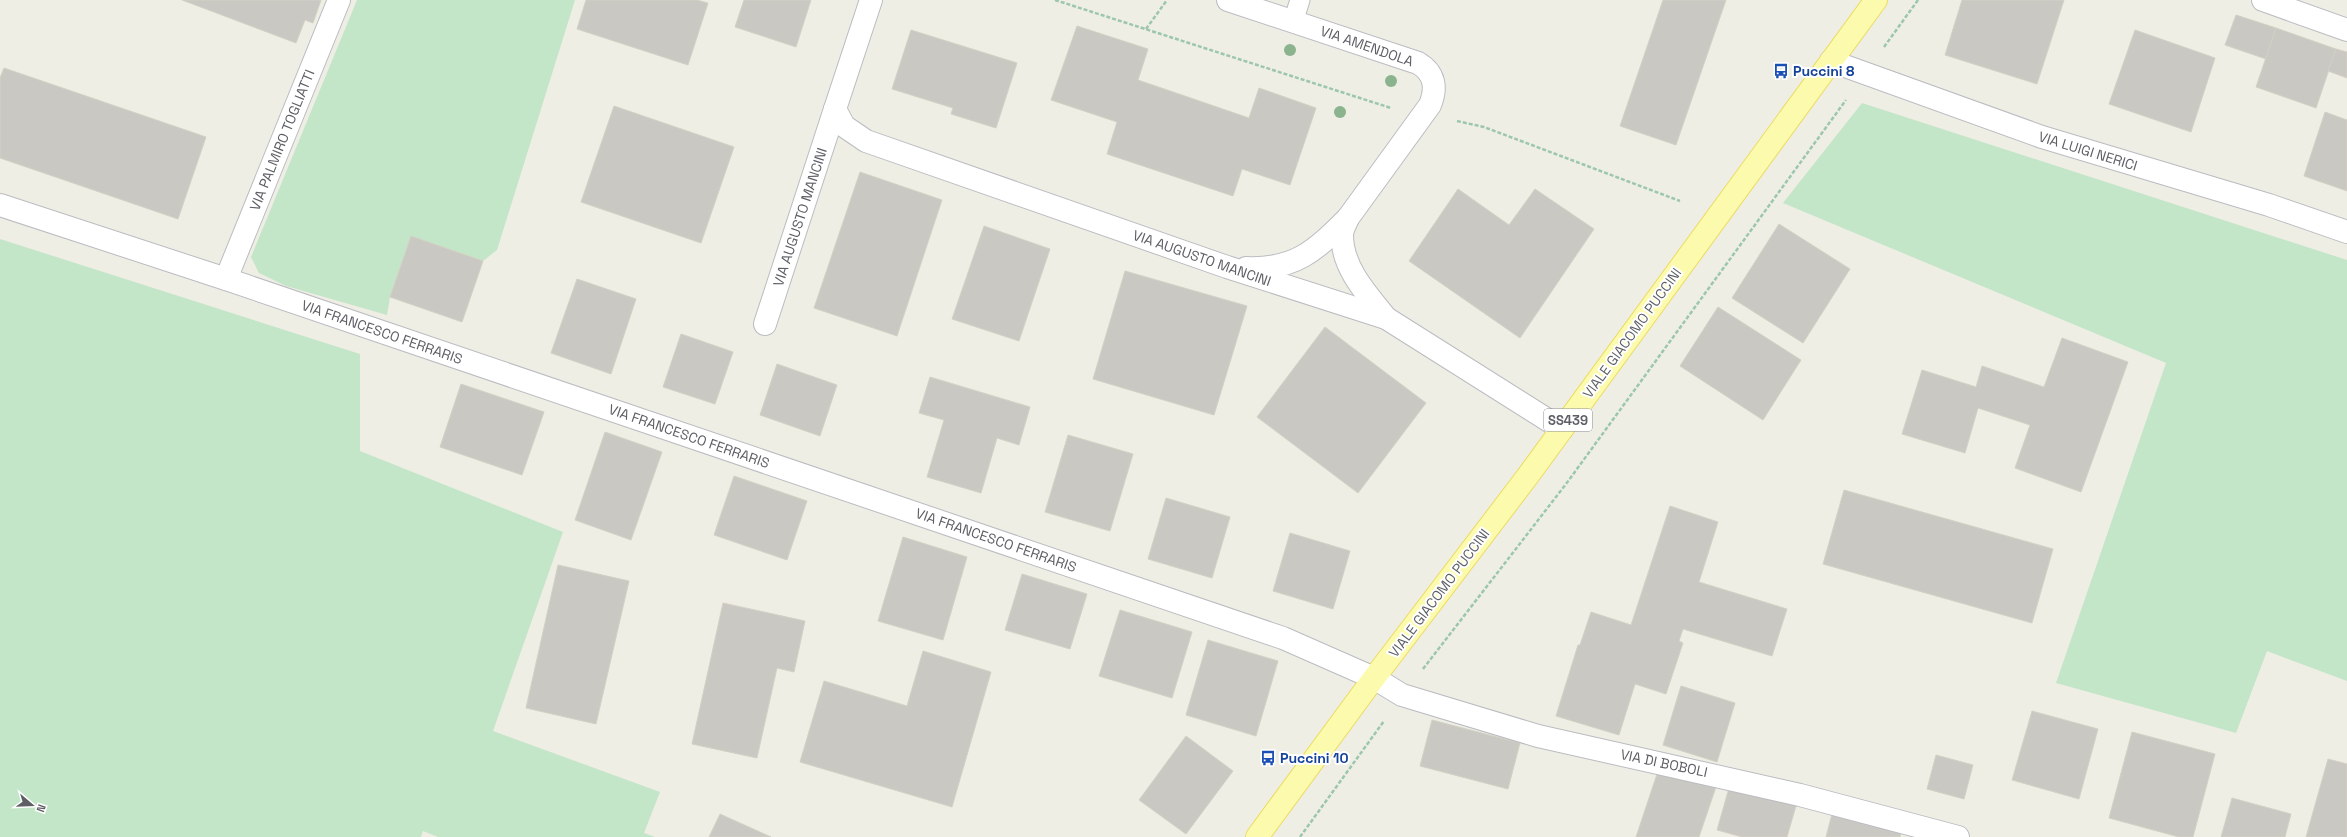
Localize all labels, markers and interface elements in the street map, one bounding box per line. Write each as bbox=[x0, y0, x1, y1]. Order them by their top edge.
street label: VIA AMENDOLA bbox=[1318, 22, 1416, 70]
bus stop icon: Puccini 8 bbox=[1772, 62, 1790, 80]
place label: Puccini 8 bbox=[1793, 62, 1855, 80]
street label: VIA PALMIRO TOGLIATTI bbox=[245, 67, 319, 213]
street label: VIA LUIGI NERICI bbox=[2036, 127, 2140, 175]
street label: VIA AUGUSTO MANCINI bbox=[769, 145, 831, 289]
street label: VIA AUGUSTO MANCINI bbox=[1131, 226, 1273, 290]
street label: VIALE GIACOMO PUCCINI bbox=[1579, 264, 1685, 402]
street label: VIA FRANCESCO FERRARIS bbox=[299, 296, 465, 368]
street label: VIA FRANCESCO FERRARIS bbox=[606, 400, 772, 472]
road number: SS439 bbox=[1544, 409, 1592, 431]
street label: VIA FRANCESCO FERRARIS bbox=[913, 504, 1079, 576]
street label: VIALE GIACOMO PUCCINI bbox=[1385, 525, 1493, 661]
street label: VIA DI BOBOLI bbox=[1619, 745, 1709, 781]
bus stop icon: Puccini 10 bbox=[1259, 749, 1277, 767]
place label: Puccini 10 bbox=[1280, 749, 1349, 767]
north arrow bbox=[12, 785, 52, 825]
text: N bbox=[34, 802, 49, 814]

